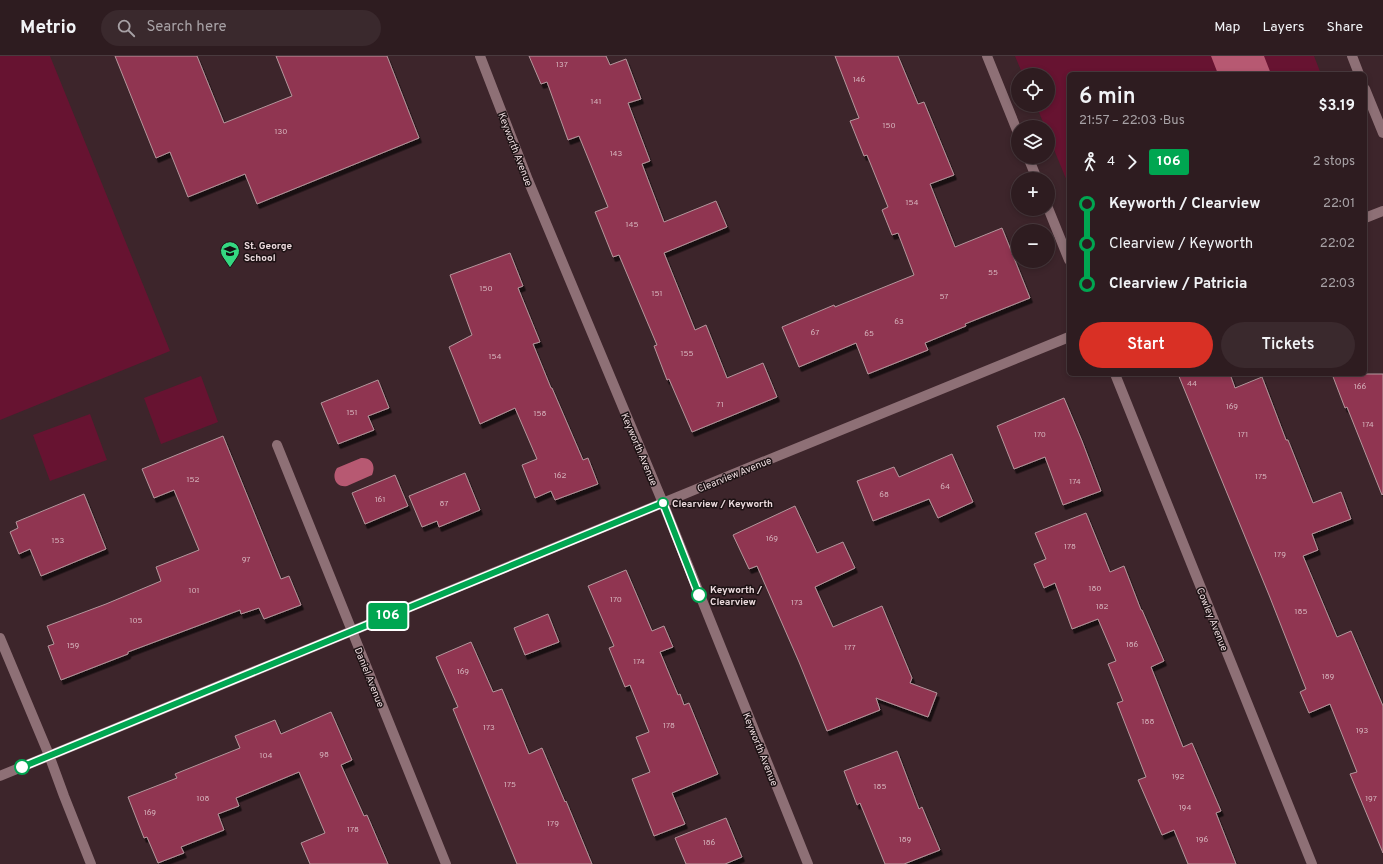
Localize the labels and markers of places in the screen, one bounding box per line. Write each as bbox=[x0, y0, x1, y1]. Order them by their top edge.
school or university icon: St. George School bbox=[219, 240, 241, 268]
place label: St. George School bbox=[244, 240, 292, 265]
marker: Clearview / Keyworth bbox=[657, 497, 669, 509]
place label: Clearview / Keyworth bbox=[672, 498, 773, 511]
place label: Keyworth / Clearview bbox=[710, 584, 763, 609]
marker: Keyworth / Clearview bbox=[691, 587, 707, 603]
unlabelled marker bbox=[14, 759, 30, 775]

